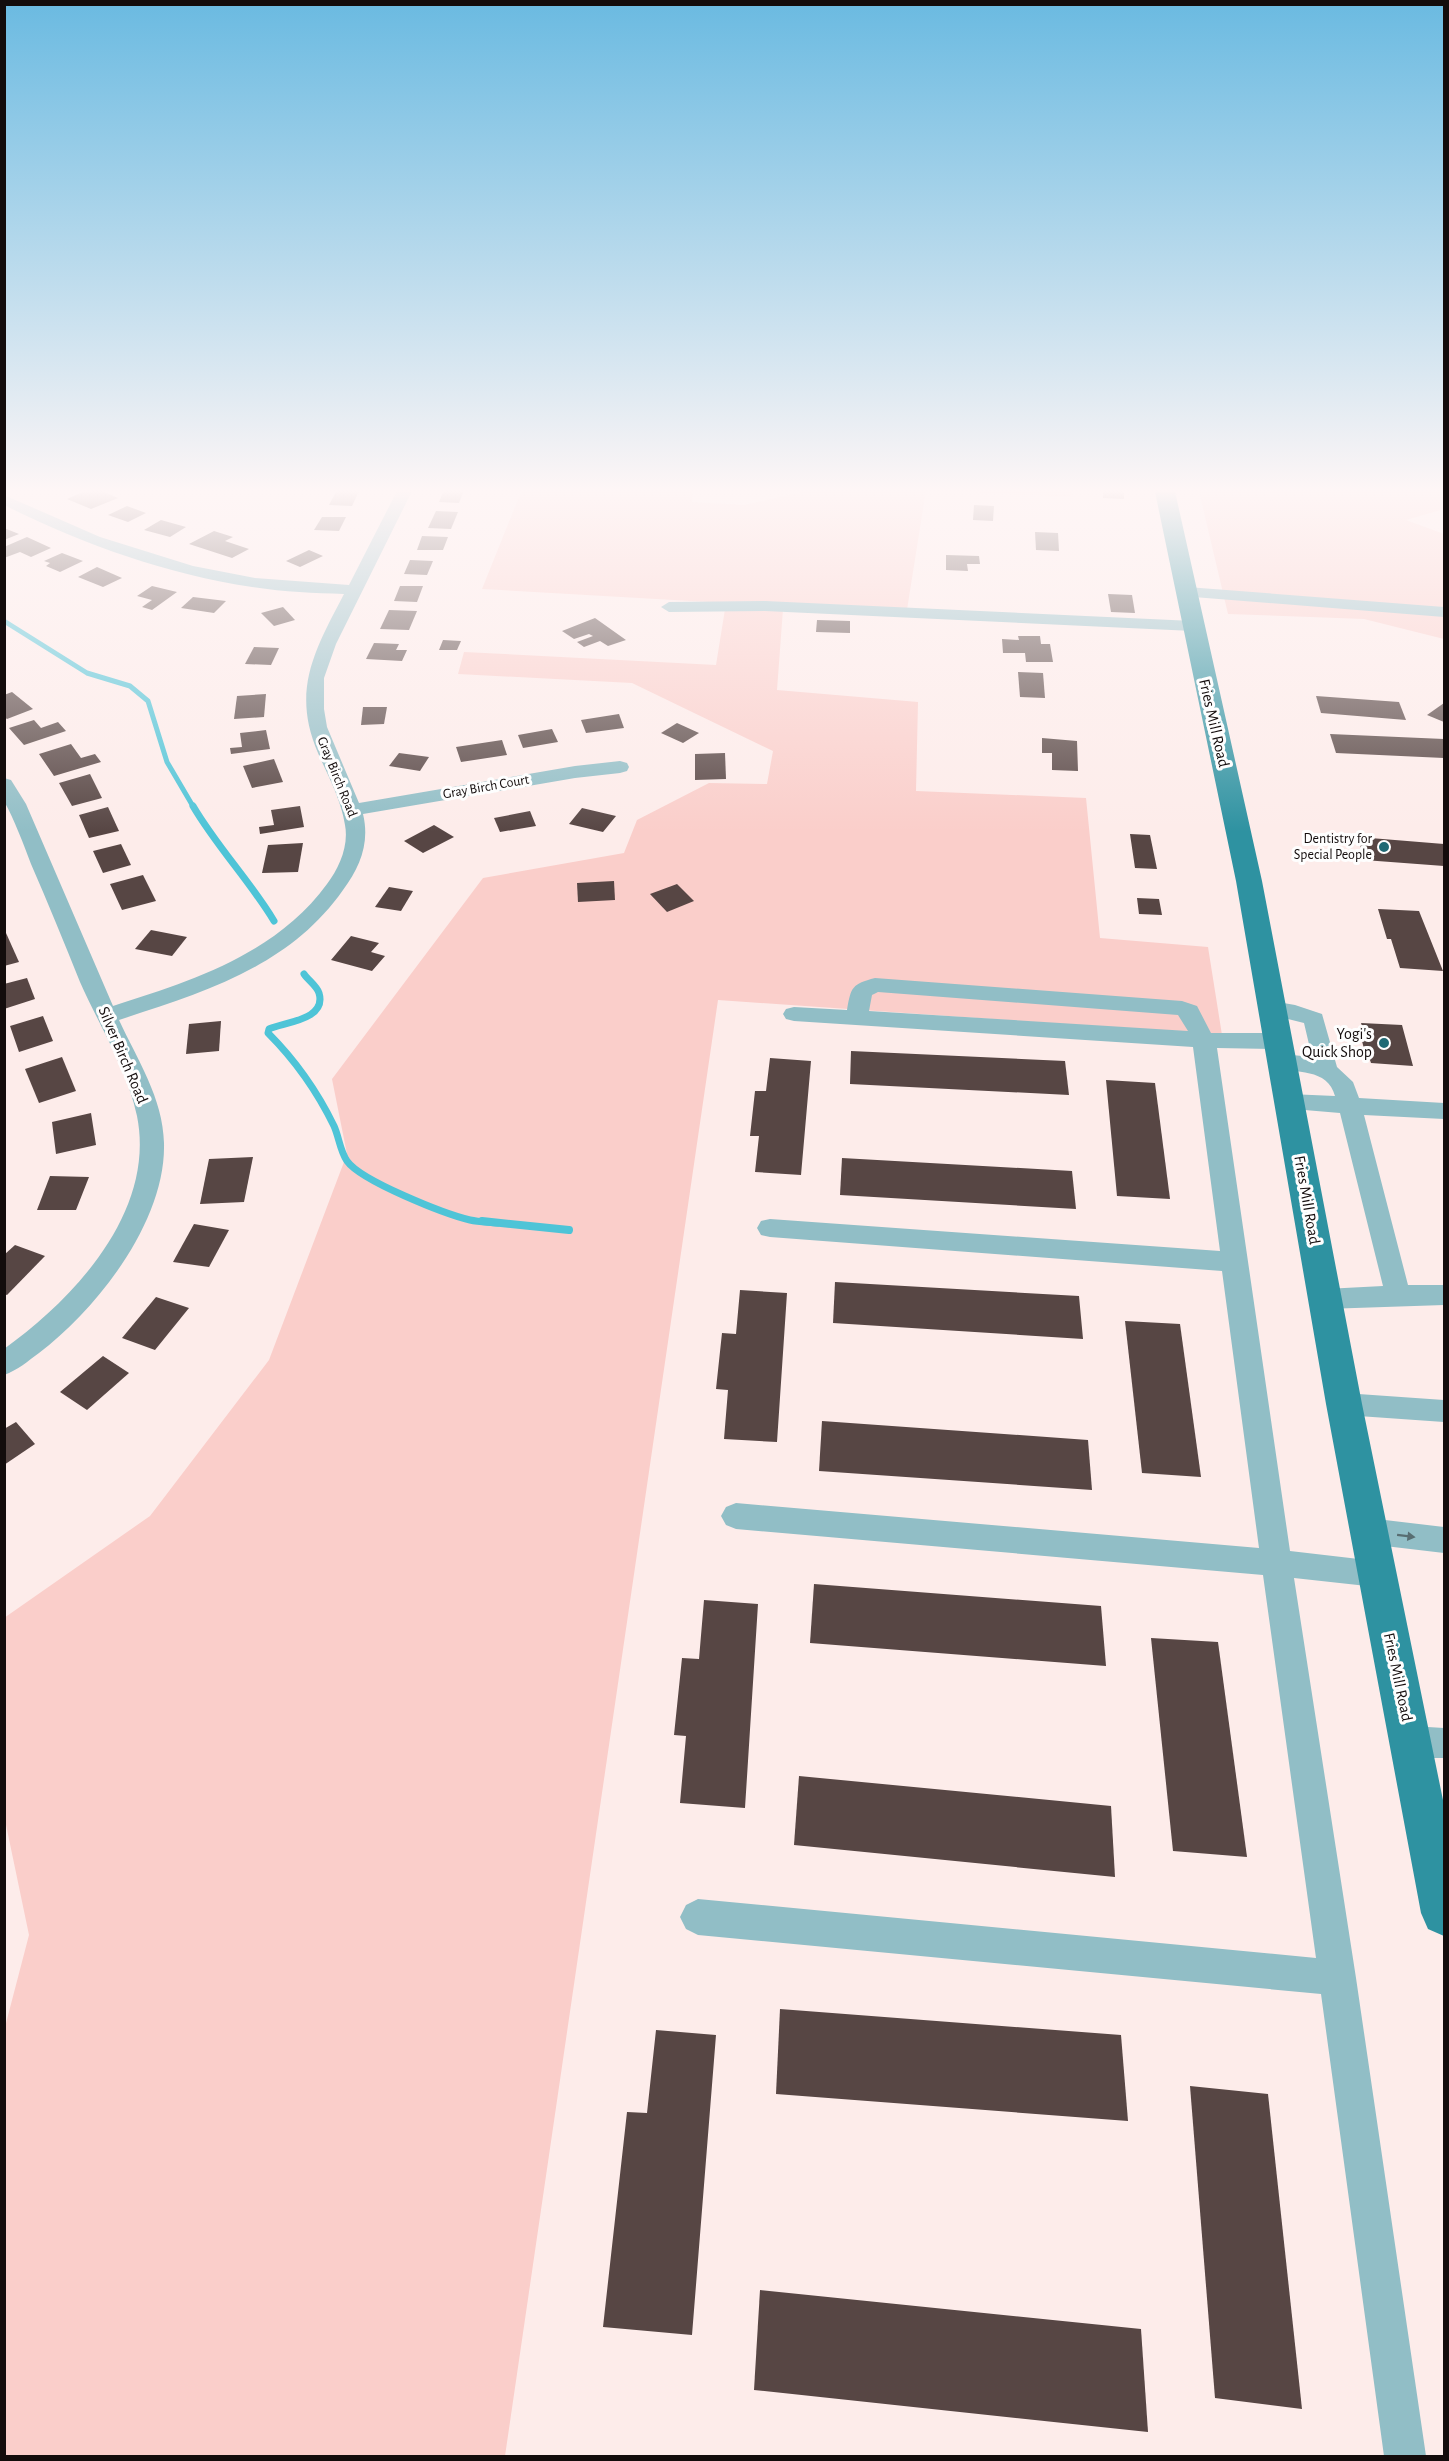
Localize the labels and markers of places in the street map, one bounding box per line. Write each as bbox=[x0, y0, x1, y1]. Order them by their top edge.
place label: Dentistry for Special People bbox=[1294, 832, 1372, 862]
marker: Dentistry for Special People bbox=[1377, 840, 1391, 854]
place label: Yogi's Quick Shop bbox=[1302, 1026, 1372, 1061]
marker: Yogi's Quick Shop bbox=[1377, 1036, 1391, 1050]

